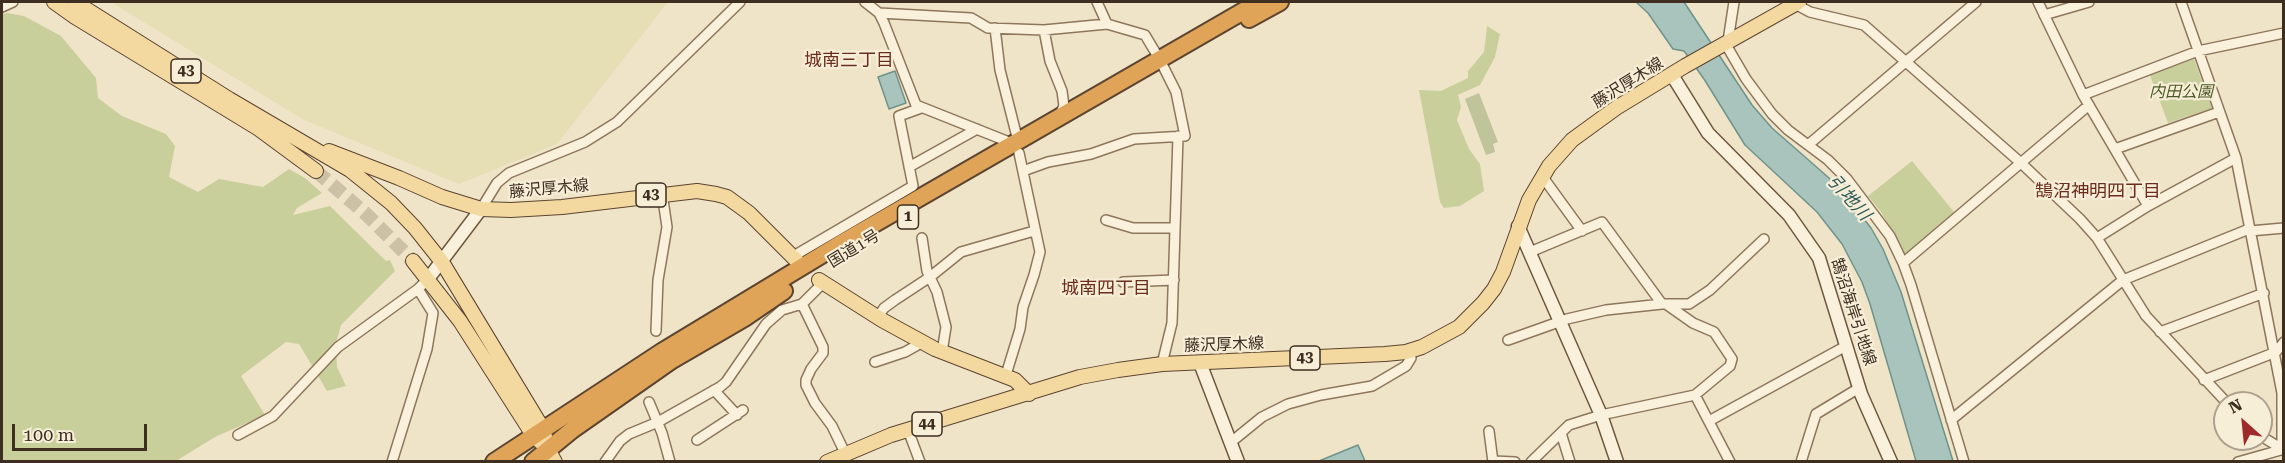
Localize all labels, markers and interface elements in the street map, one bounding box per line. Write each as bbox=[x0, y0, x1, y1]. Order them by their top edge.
district label: 城南三丁目 bbox=[804, 50, 894, 72]
street label: 藤沢厚木線 bbox=[1589, 54, 1667, 112]
road number: 43 bbox=[171, 59, 201, 83]
park label: 内田公園 bbox=[2149, 82, 2213, 102]
water label: 引地川 bbox=[1823, 171, 1875, 225]
street label: 藤沢厚木線 bbox=[508, 176, 590, 202]
district label: 鵠沼神明四丁目 bbox=[2035, 181, 2161, 203]
road number: 43 bbox=[636, 183, 666, 207]
road number: 1 bbox=[898, 205, 918, 229]
street label: 国道1号 bbox=[825, 226, 883, 272]
street label: 鵠沼海岸引地線 bbox=[1827, 256, 1879, 368]
district label: 城南四丁目 bbox=[1061, 278, 1151, 300]
street label: 藤沢厚木線 bbox=[1184, 334, 1264, 356]
road number: 43 bbox=[1290, 346, 1320, 370]
north arrow bbox=[2213, 391, 2273, 451]
text: N bbox=[2226, 395, 2245, 418]
scale bar bbox=[15, 412, 150, 450]
road number: 44 bbox=[912, 412, 942, 436]
text: 100 m bbox=[23, 424, 74, 445]

